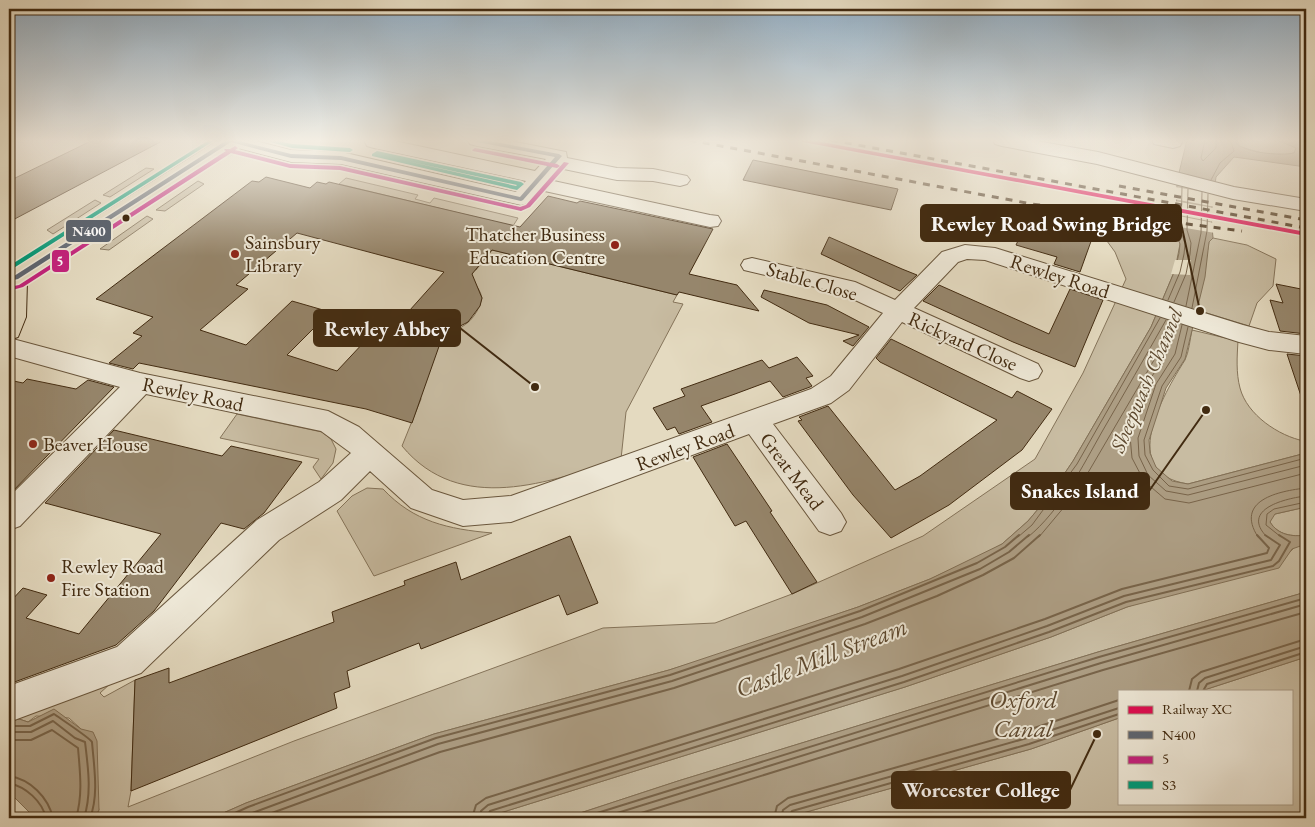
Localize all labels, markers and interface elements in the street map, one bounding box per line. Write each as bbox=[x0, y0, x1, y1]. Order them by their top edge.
callout: Rewley Road Swing Bridge bbox=[921, 205, 1181, 241]
text: Rewley Road Swing Bridge bbox=[931, 210, 1171, 237]
unlabelled marker bbox=[121, 213, 131, 223]
line badge: N400 bbox=[65, 219, 112, 243]
place label: Thatcher Business Education Centre bbox=[465, 221, 605, 270]
text: N400 bbox=[72, 222, 106, 240]
place label: Sainsbury Library bbox=[245, 229, 321, 278]
marker: Thatcher Business Education Centre bbox=[609, 239, 621, 251]
marker: Sainsbury Library bbox=[229, 248, 241, 260]
street label: Rewley Road bbox=[1007, 248, 1114, 305]
line badge: 5 bbox=[51, 249, 70, 273]
text: 5 bbox=[56, 252, 64, 270]
street label: Stable Close bbox=[764, 256, 861, 306]
water label: Sheepwash Channel bbox=[1103, 303, 1189, 457]
street label: Rickyard Close bbox=[904, 305, 1022, 377]
callout: Rewley Abbey bbox=[314, 310, 460, 346]
text: Rewley Abbey bbox=[324, 315, 451, 342]
street label: Rewley Road bbox=[140, 371, 247, 418]
street label: Rewley Road bbox=[632, 417, 739, 477]
street label: Great Mead bbox=[754, 427, 830, 516]
place label: Beaver House bbox=[43, 431, 148, 457]
marker: Beaver House bbox=[27, 438, 39, 450]
callout: Snakes Island bbox=[1011, 473, 1149, 509]
text: Snakes Island bbox=[1021, 477, 1139, 504]
place label: Rewley Road Fire Station bbox=[61, 553, 165, 602]
marker: Rewley Road Fire Station bbox=[45, 572, 57, 584]
water label: Castle Mill Stream bbox=[731, 610, 911, 704]
water label: Oxford Canal bbox=[989, 683, 1057, 744]
legend bbox=[1118, 690, 1292, 804]
text: Railway XC bbox=[1162, 699, 1232, 718]
text: N400 bbox=[1162, 725, 1195, 744]
text: 5 bbox=[1162, 749, 1169, 768]
callout: Worcester College bbox=[892, 772, 1070, 808]
text: S3 bbox=[1162, 775, 1176, 794]
text: Worcester College bbox=[902, 776, 1060, 803]

